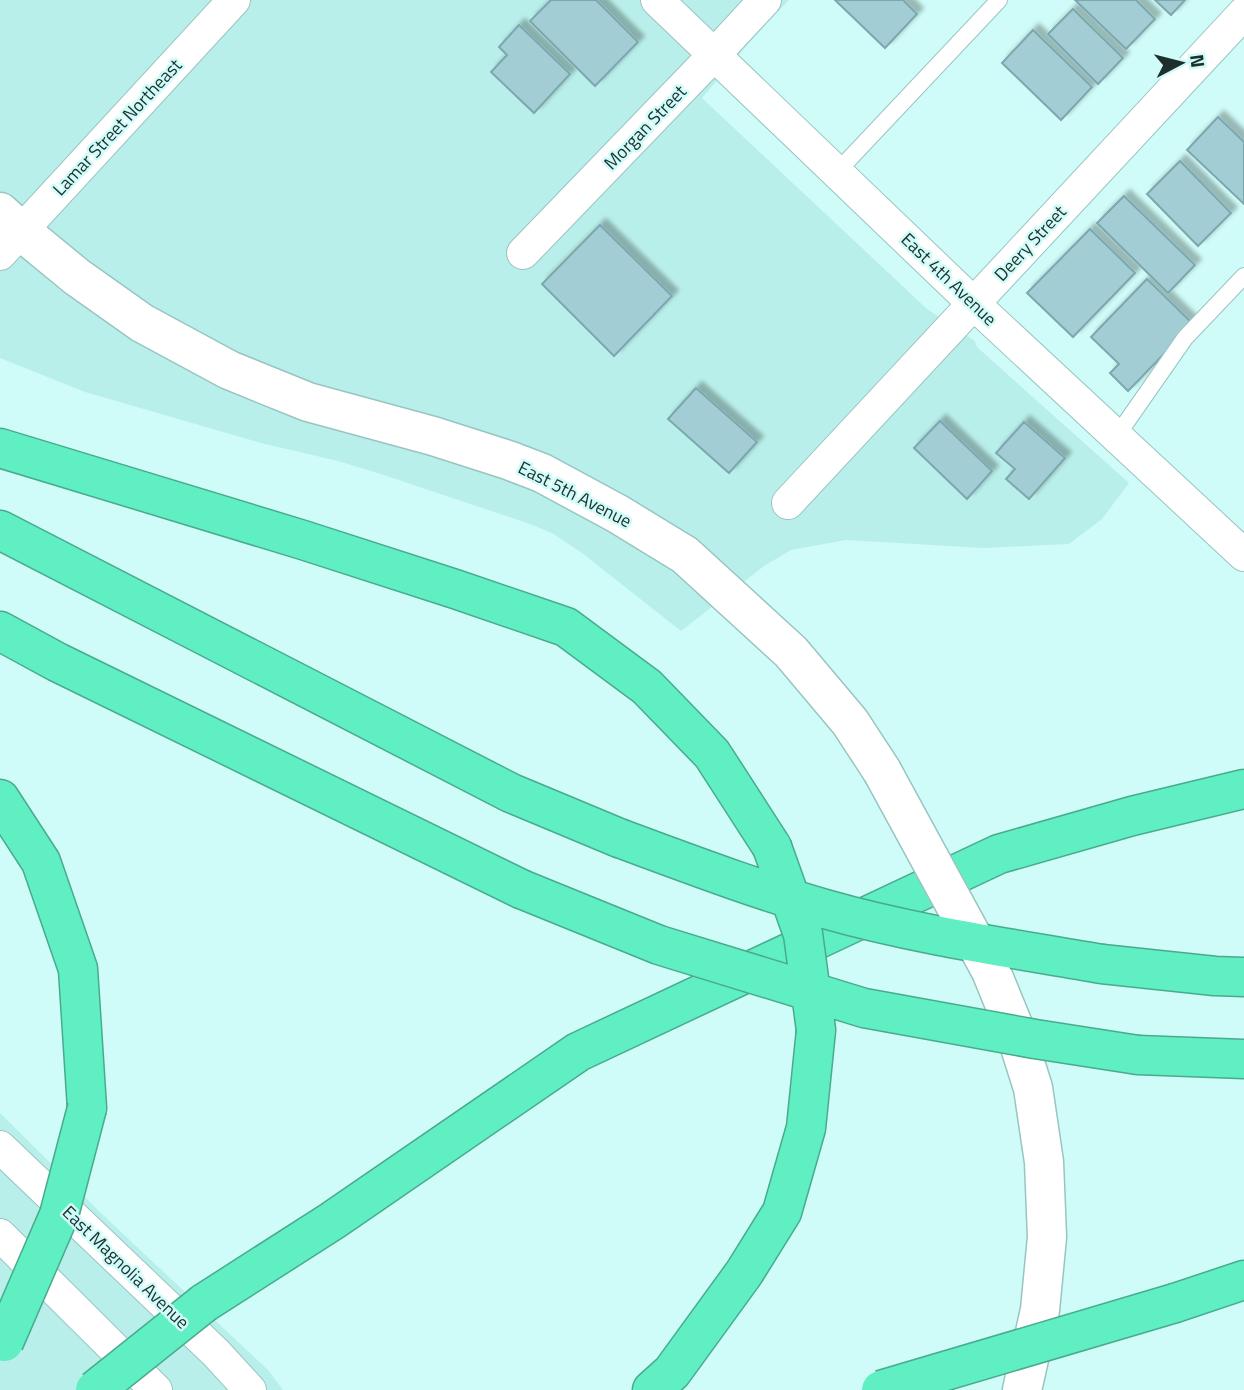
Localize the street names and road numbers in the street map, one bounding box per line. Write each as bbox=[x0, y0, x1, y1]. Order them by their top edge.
street label: Lamar Street Northeast bbox=[46, 52, 188, 202]
street label: Morgan Street bbox=[597, 78, 693, 176]
street label: Deery Street bbox=[988, 199, 1073, 287]
street label: East 4th Avenue bbox=[895, 226, 1003, 332]
street label: East 5th Avenue bbox=[514, 454, 636, 534]
street label: East Magnolia Avenue bbox=[56, 1199, 196, 1335]

